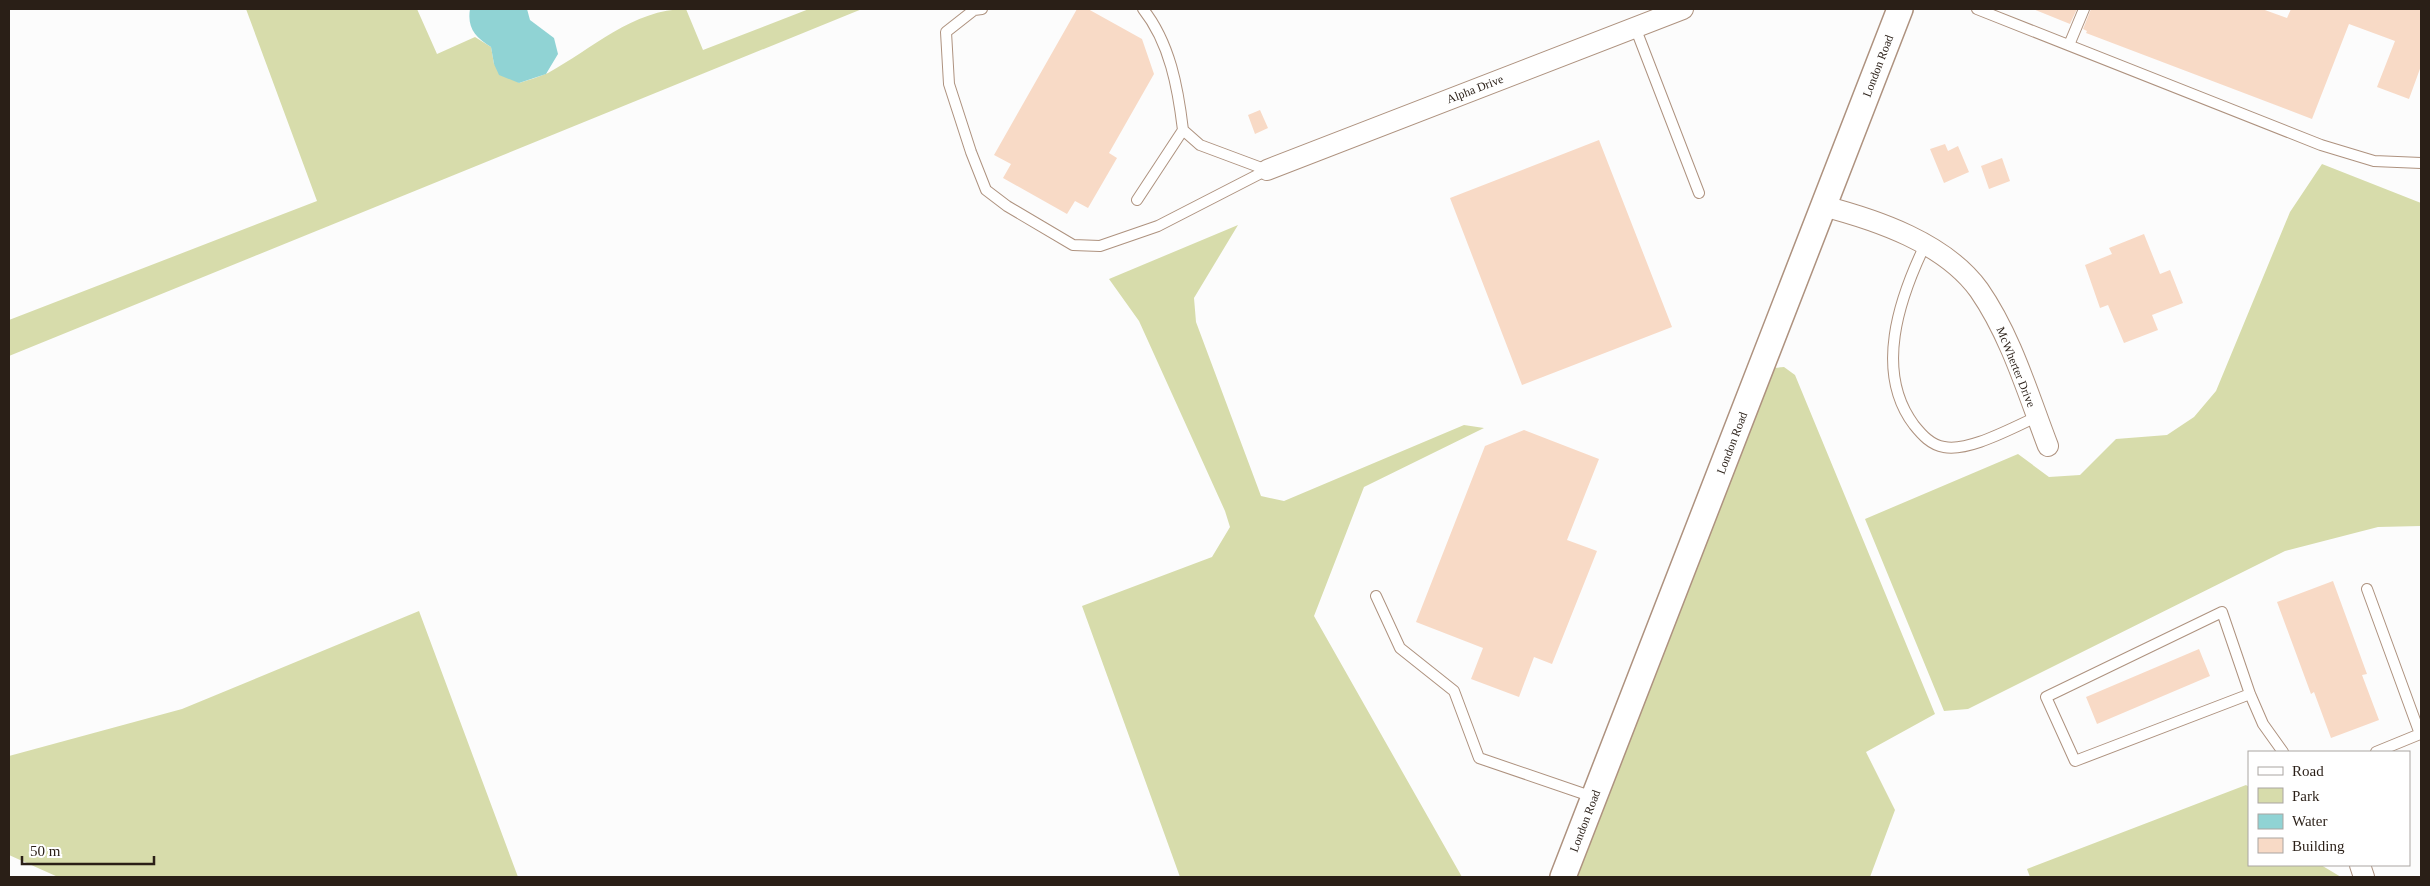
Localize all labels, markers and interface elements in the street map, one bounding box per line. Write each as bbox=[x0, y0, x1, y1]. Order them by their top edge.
street label: London Road bbox=[1860, 33, 1896, 99]
street label: Alpha Drive bbox=[1445, 72, 1505, 106]
street label: McWherter Drive bbox=[1993, 325, 2039, 409]
street label: London Road bbox=[1714, 410, 1750, 476]
legend bbox=[2248, 751, 2410, 866]
text: Road bbox=[2292, 763, 2324, 779]
street label: London Road bbox=[1567, 788, 1603, 854]
text: Park bbox=[2292, 788, 2320, 804]
text: Water bbox=[2292, 813, 2327, 829]
scale bar bbox=[22, 834, 155, 866]
text: Building bbox=[2292, 838, 2345, 854]
text: 50 m bbox=[30, 843, 61, 859]

